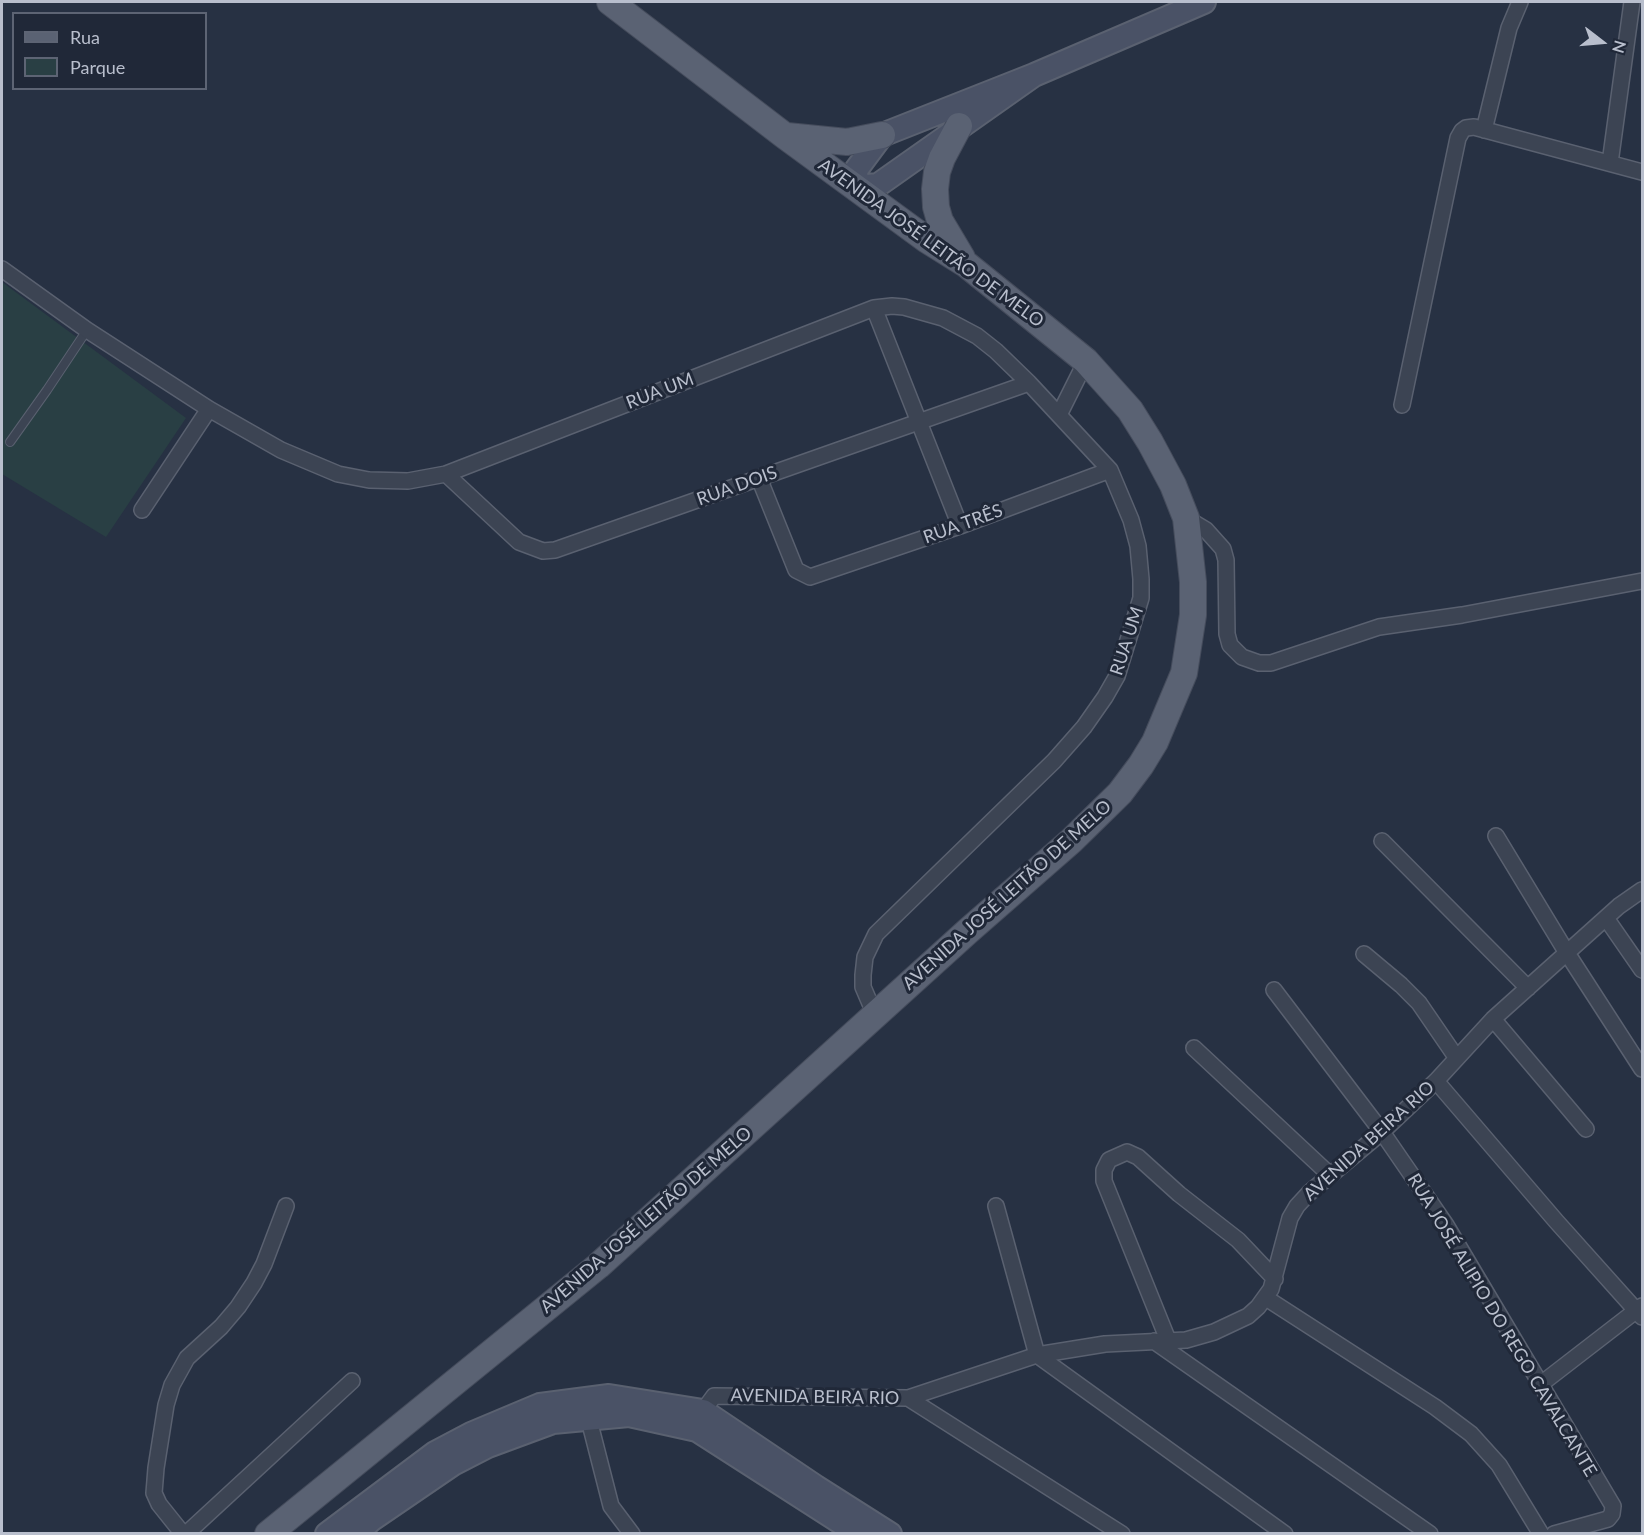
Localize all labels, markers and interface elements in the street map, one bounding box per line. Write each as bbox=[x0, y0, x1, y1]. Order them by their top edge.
legend bbox=[12, 12, 207, 90]
north arrow bbox=[1572, 12, 1632, 72]
text: Rua bbox=[70, 26, 100, 48]
text: N bbox=[1609, 39, 1631, 56]
text: Parque bbox=[70, 56, 125, 78]
street label: AVENIDA JOSÉ LEITÃO DE MELO bbox=[814, 154, 1048, 332]
street label: RUA UM bbox=[623, 368, 697, 414]
street label: RUA DOIS bbox=[694, 462, 780, 510]
street label: RUA TRÊS bbox=[920, 500, 1006, 548]
street label: RUA UM bbox=[1106, 604, 1148, 678]
street label: AVENIDA JOSÉ LEITÃO DE MELO bbox=[898, 796, 1116, 994]
street label: AVENIDA BEIRA RIO bbox=[1299, 1077, 1439, 1205]
street label: AVENIDA JOSÉ LEITÃO DE MELO bbox=[536, 1122, 756, 1318]
street label: RUA JOSÉ ALIPIO DO REGO CAVALCANTE bbox=[1403, 1170, 1601, 1480]
street label: AVENIDA BEIRA RIO bbox=[731, 1385, 899, 1409]

